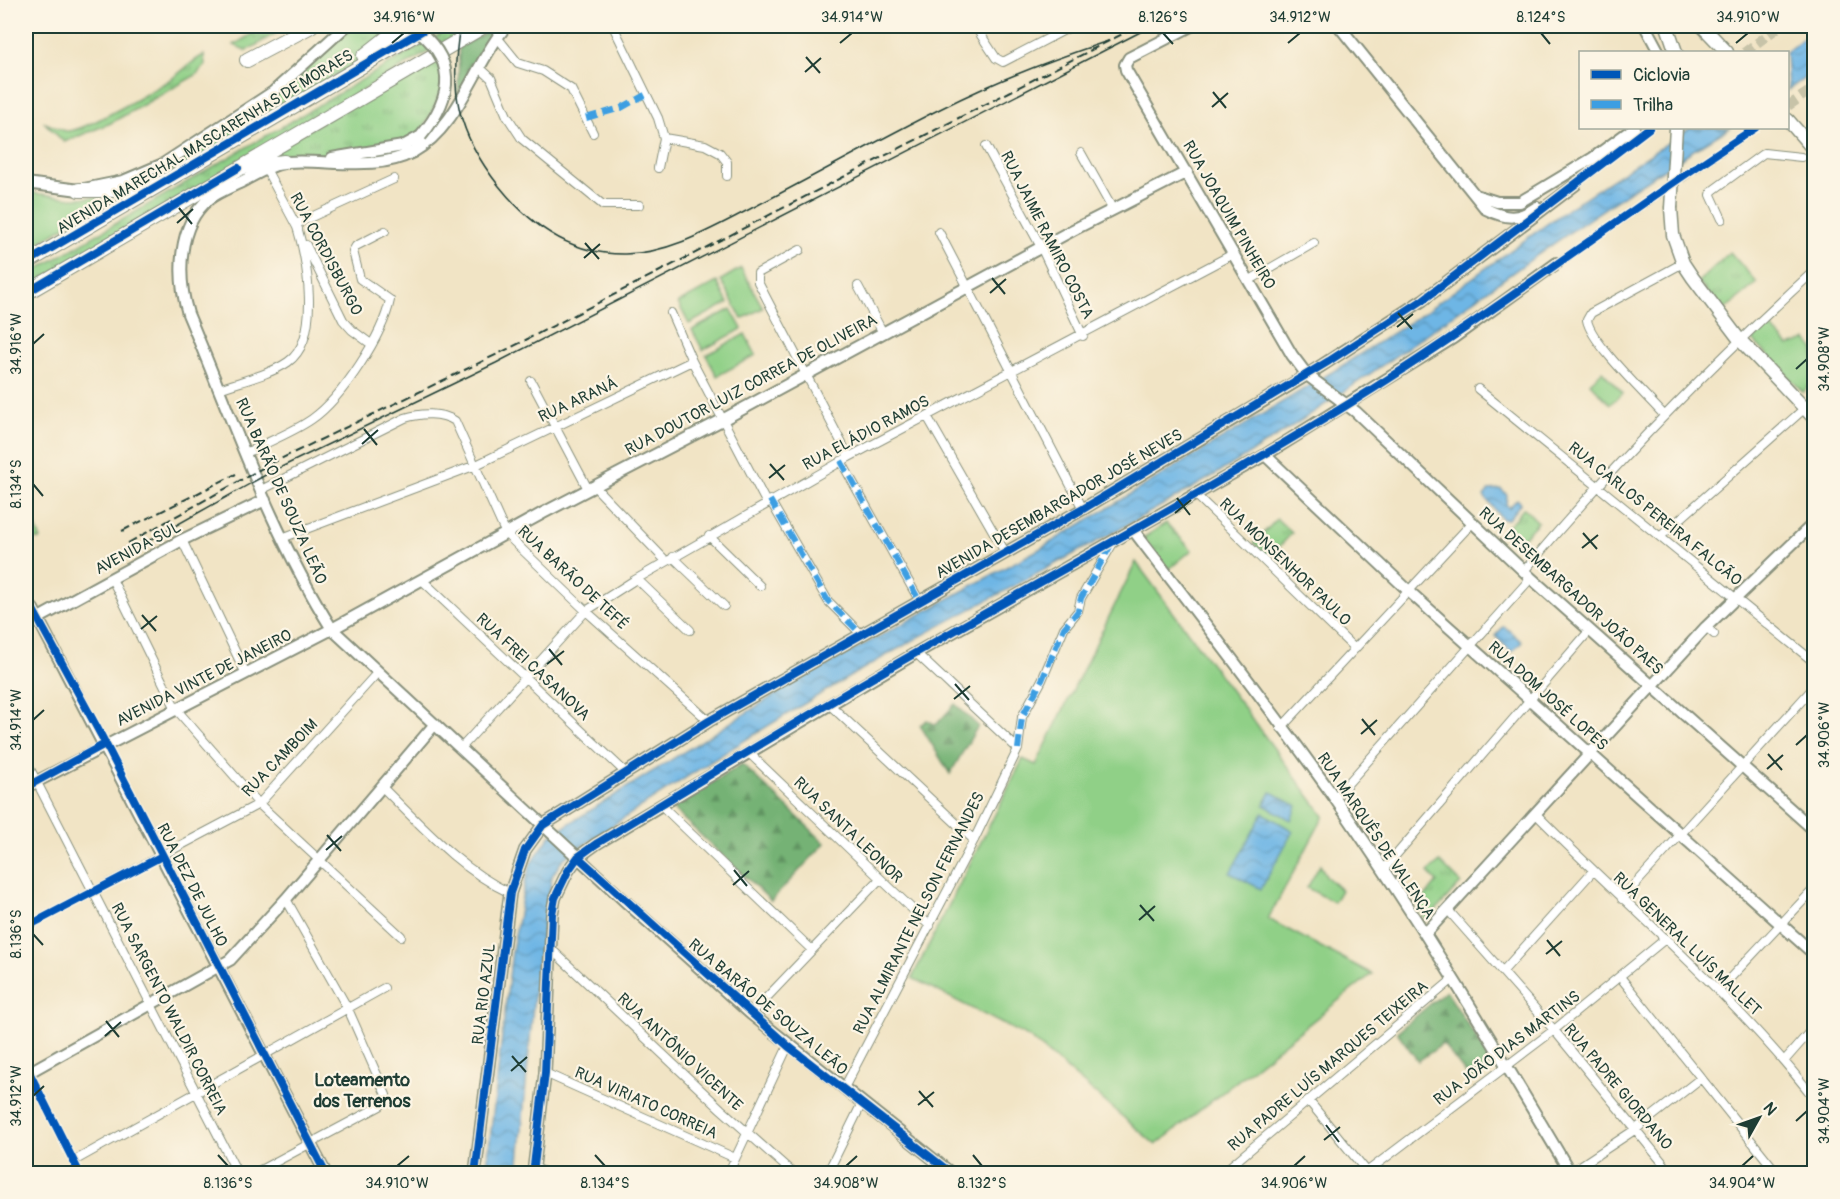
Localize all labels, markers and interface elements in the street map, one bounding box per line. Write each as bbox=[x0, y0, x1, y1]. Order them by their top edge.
text: 34.916°W bbox=[373, 8, 435, 27]
text: 34.914°W bbox=[821, 8, 883, 27]
text: 8.126°S bbox=[1138, 8, 1188, 27]
text: 34.912°W bbox=[1269, 8, 1331, 27]
text: 8.124°S bbox=[1516, 8, 1566, 27]
text: 34.910°W bbox=[1716, 8, 1780, 27]
street label: AVENIDA MARECHAL MASCARENHAS DE MORAES bbox=[53, 45, 357, 239]
legend bbox=[1579, 51, 1789, 129]
text: Ciclovia bbox=[1633, 64, 1690, 87]
text: Trilha bbox=[1633, 94, 1673, 117]
street label: RUA JOAQUIM PINHEIRO bbox=[1178, 137, 1280, 293]
street label: RUA JAIME RAMIRO COSTA bbox=[996, 148, 1098, 322]
street label: RUA CORDISBURGO bbox=[285, 189, 367, 319]
street label: RUA DOUTOR LUIZ CORREA DE OLIVEIRA bbox=[622, 310, 880, 460]
text: 34.916°W bbox=[7, 313, 26, 375]
text: 34.908°W bbox=[1815, 326, 1834, 392]
street label: RUA ARANÁ bbox=[535, 373, 621, 427]
street label: RUA ELÁDIO RAMOS bbox=[799, 391, 933, 475]
street label: RUA BARÃO DE SOUZA LEÃO bbox=[231, 395, 331, 587]
street label: AVENIDA DESEMBARGADOR JOSÉ NEVES bbox=[932, 425, 1186, 583]
street label: RUA CARLOS PEREIRA FALCÃO bbox=[1564, 438, 1746, 590]
text: 8.134°S bbox=[7, 459, 26, 509]
street label: RUA MONSENHOR PAULO bbox=[1215, 494, 1355, 630]
street label: RUA DESEMBARGADOR JOÃO PAES bbox=[1475, 503, 1667, 679]
street label: AVENIDA SUL bbox=[91, 517, 185, 579]
street label: RUA BARÃO DE TEFÉ bbox=[513, 521, 633, 635]
street label: RUA FREI CASANOVA bbox=[472, 609, 594, 725]
street label: AVENIDA VINTE DE JANEIRO bbox=[113, 625, 295, 731]
street label: RUA DOM JOSÉ LOPES bbox=[1484, 637, 1612, 755]
text: 34.914°W bbox=[7, 689, 26, 751]
text: 34.906°W bbox=[1815, 702, 1834, 768]
street label: RUA CAMBOIM bbox=[238, 715, 322, 801]
street label: RUA MARQUÊS DE VALENÇA bbox=[1313, 748, 1440, 923]
street label: RUA SANTA LEONOR bbox=[789, 773, 907, 887]
street label: RUA ALMIRANTE NELSON FERNANDES bbox=[849, 789, 989, 1037]
street label: RUA DEZ DE JULHO bbox=[152, 820, 232, 950]
street label: RUA GENERAL LUÍS MALLET bbox=[1609, 868, 1765, 1020]
street label: RUA SARGENTO WALDIR CORREIA bbox=[107, 899, 231, 1119]
text: 8.136°S bbox=[7, 909, 26, 959]
street label: RUA BARÃO DE SOUZA LEÃO bbox=[684, 934, 852, 1080]
street label: RUA RIO AZUL bbox=[468, 942, 500, 1046]
street label: RUA PADRE LUÍS MARQUES TEIXEIRA bbox=[1224, 976, 1432, 1156]
street label: RUA JOÃO DIAS MARTINS bbox=[1430, 986, 1584, 1110]
street label: RUA ANTÔNIO VICENTE bbox=[613, 989, 747, 1115]
street label: RUA PADRE GIORDANO bbox=[1559, 1020, 1677, 1154]
street label: RUA VIRIATO CORREIA bbox=[571, 1062, 721, 1144]
text: 34.912°W bbox=[7, 1065, 26, 1127]
district label: Loteamento dos Terrenos bbox=[313, 1069, 412, 1113]
text: 34.904°W bbox=[1815, 1078, 1834, 1144]
north arrow bbox=[1729, 1088, 1789, 1148]
text: N bbox=[1759, 1098, 1781, 1120]
text: 8.136°S bbox=[203, 1174, 253, 1193]
text: 34.910°W bbox=[365, 1174, 429, 1193]
text: 8.134°S bbox=[580, 1174, 630, 1193]
text: 34.908°W bbox=[813, 1174, 879, 1193]
text: 8.132°S bbox=[958, 1174, 1006, 1193]
text: 34.906°W bbox=[1261, 1174, 1327, 1193]
text: 34.904°W bbox=[1709, 1174, 1775, 1193]

